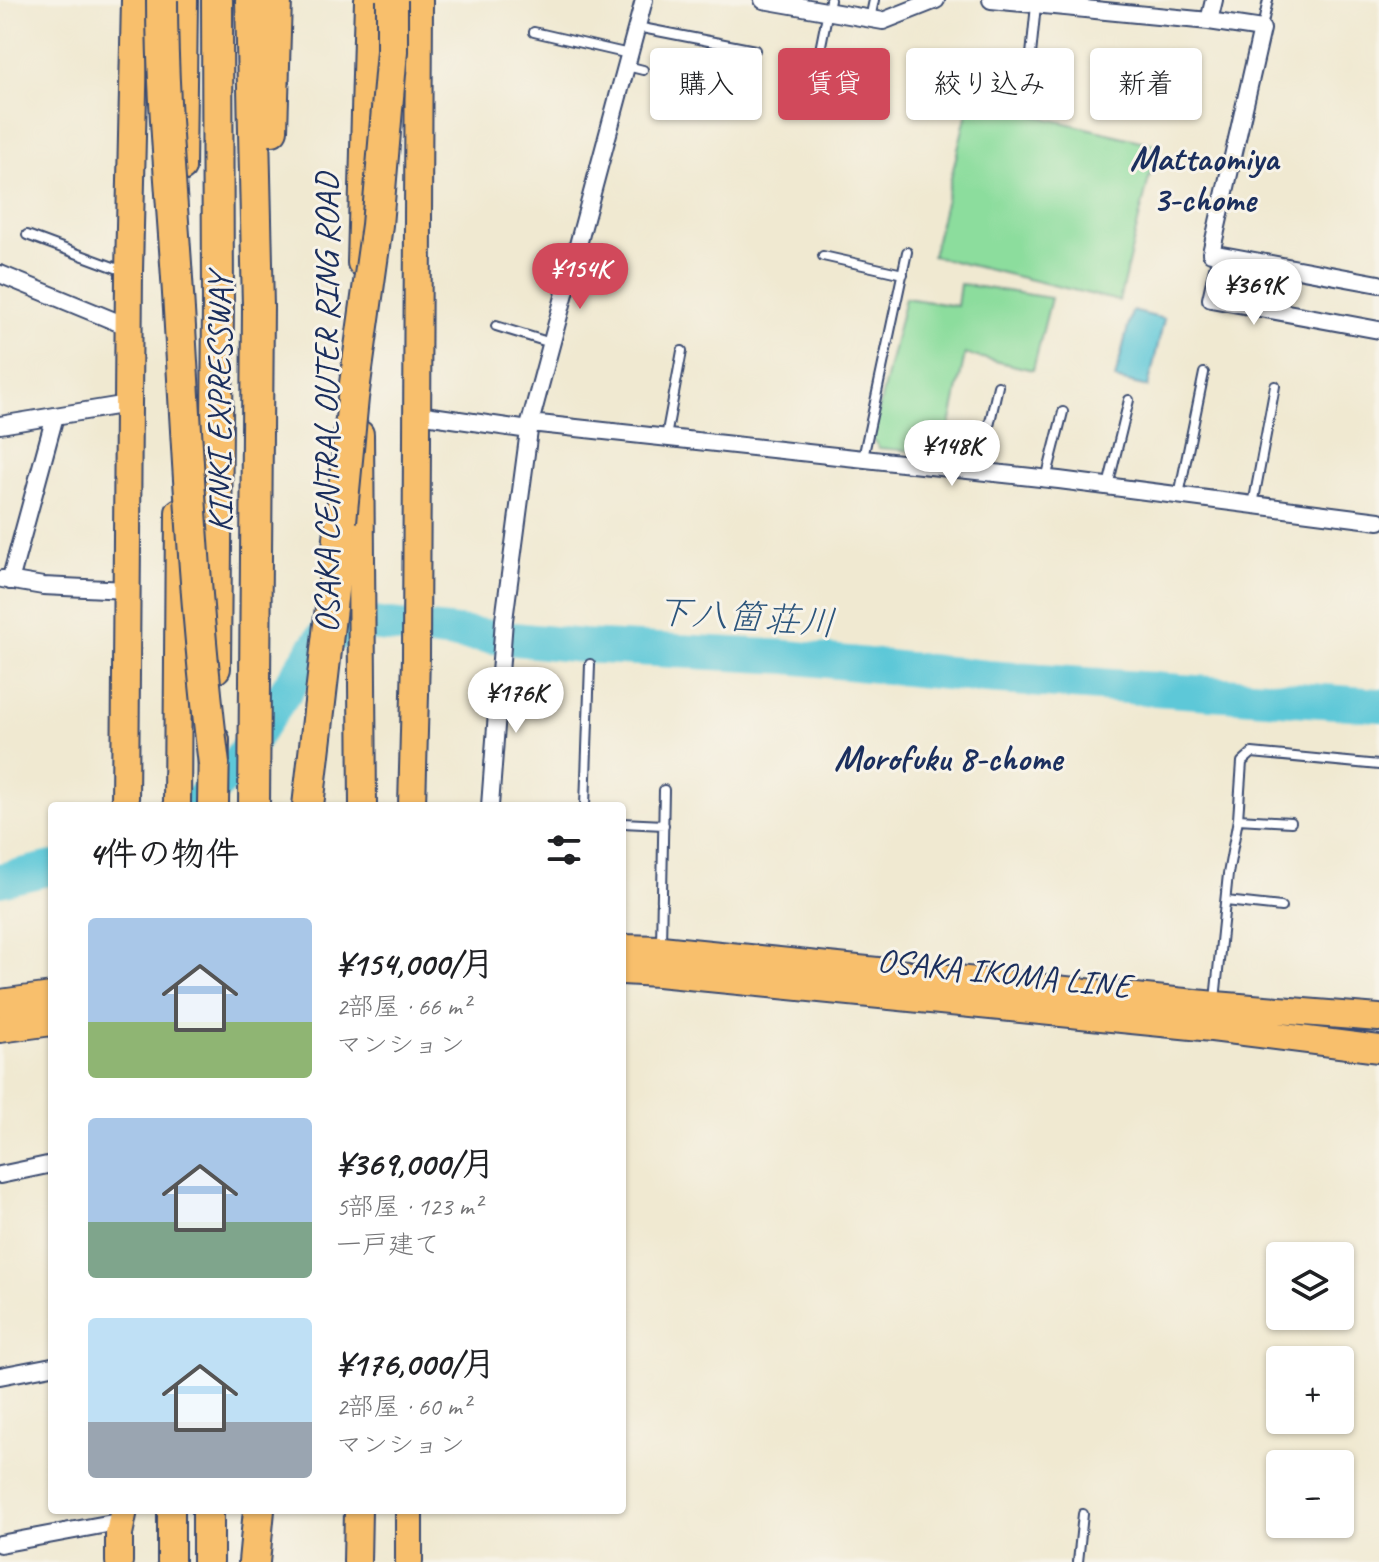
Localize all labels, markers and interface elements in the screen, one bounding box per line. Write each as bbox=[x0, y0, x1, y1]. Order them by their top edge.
chip: 購入 bbox=[650, 48, 762, 120]
chip: 賃貸 bbox=[778, 48, 890, 120]
chip: 絞り込み bbox=[906, 48, 1074, 120]
chip: 新着 bbox=[1090, 48, 1202, 120]
district label: Mattaomiya 3-chome bbox=[1130, 135, 1281, 222]
street label: OSAKA CENTRAL OUTER RING ROAD bbox=[305, 171, 348, 633]
pin: ¥154K bbox=[524, 243, 636, 311]
text: ¥154K bbox=[550, 252, 610, 285]
pin: ¥369K bbox=[1198, 259, 1310, 327]
street label: KINKI EXPRESSWAY bbox=[198, 267, 241, 533]
text: ¥369K bbox=[1224, 268, 1284, 301]
pin: ¥148K bbox=[896, 420, 1008, 488]
text: ¥148K bbox=[922, 429, 982, 462]
water label: 下八箇荘川 bbox=[655, 588, 837, 646]
pin: ¥176K bbox=[460, 667, 572, 735]
text: ¥176K bbox=[486, 676, 546, 709]
district label: Morofuku 8-chome bbox=[834, 735, 1065, 781]
icon: filters bbox=[542, 828, 586, 872]
text: 4件の物件 bbox=[88, 832, 239, 875]
street label: OSAKA IKOMA LINE bbox=[875, 938, 1137, 1008]
text: ¥154,000/月 bbox=[336, 942, 495, 985]
icon: home bbox=[152, 950, 248, 1046]
text: 2部屋 · 66 m² bbox=[336, 990, 470, 1023]
text: マンション bbox=[336, 1028, 465, 1061]
text: ¥369,000/月 bbox=[336, 1142, 495, 1185]
icon: home bbox=[152, 1150, 248, 1246]
text: 5部屋 · 123 m² bbox=[336, 1190, 481, 1223]
text: 一戸建て bbox=[336, 1228, 440, 1261]
map controls bbox=[1266, 1242, 1354, 1538]
button: layers bbox=[1266, 1242, 1354, 1330]
text: ¥176,000/月 bbox=[336, 1342, 496, 1385]
button: + bbox=[1266, 1346, 1354, 1434]
icon: home bbox=[152, 1350, 248, 1446]
text: 2部屋 · 60 m² bbox=[336, 1390, 470, 1423]
text: マンション bbox=[336, 1428, 465, 1461]
button: − bbox=[1266, 1450, 1354, 1538]

